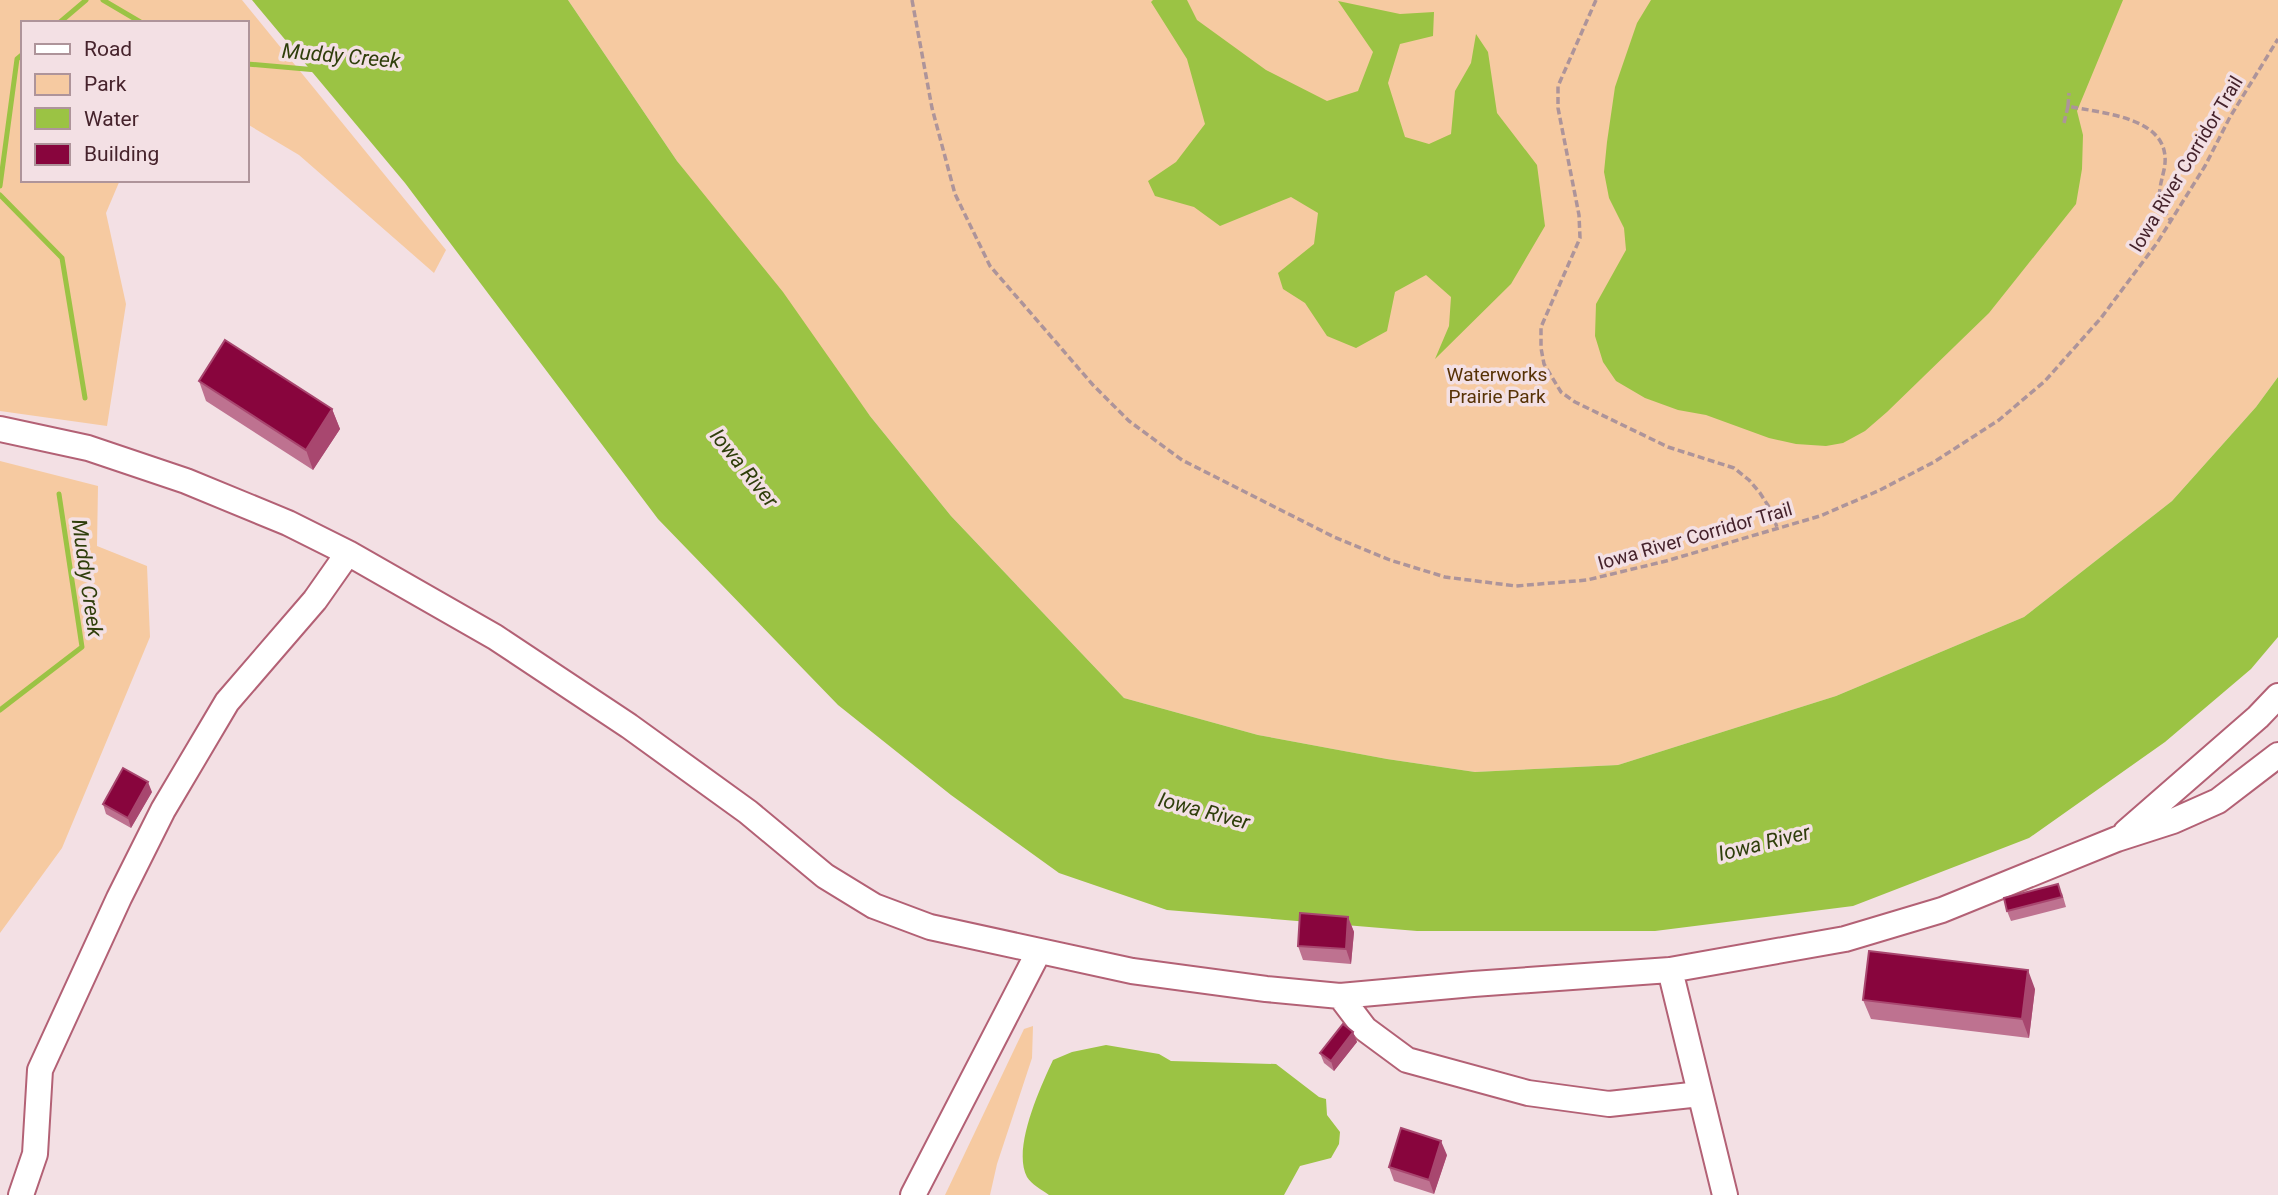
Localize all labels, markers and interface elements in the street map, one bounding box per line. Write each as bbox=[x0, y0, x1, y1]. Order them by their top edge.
legend bbox=[21, 21, 248, 182]
text: Road bbox=[84, 37, 132, 61]
water label: Muddy Creek bbox=[281, 39, 402, 73]
text: Park bbox=[84, 72, 127, 96]
street label: Iowa River Corridor Trail bbox=[2124, 72, 2248, 256]
text: Water bbox=[84, 107, 139, 131]
text: Building bbox=[84, 142, 159, 166]
park label: Waterworks Prairie Park bbox=[1447, 363, 1547, 408]
water label: Iowa River bbox=[705, 424, 783, 513]
street label: Iowa River Corridor Trail bbox=[1595, 497, 1795, 575]
water label: Muddy Creek bbox=[67, 518, 107, 639]
water label: Iowa River bbox=[1156, 787, 1253, 835]
water label: Iowa River bbox=[1716, 820, 1813, 866]

